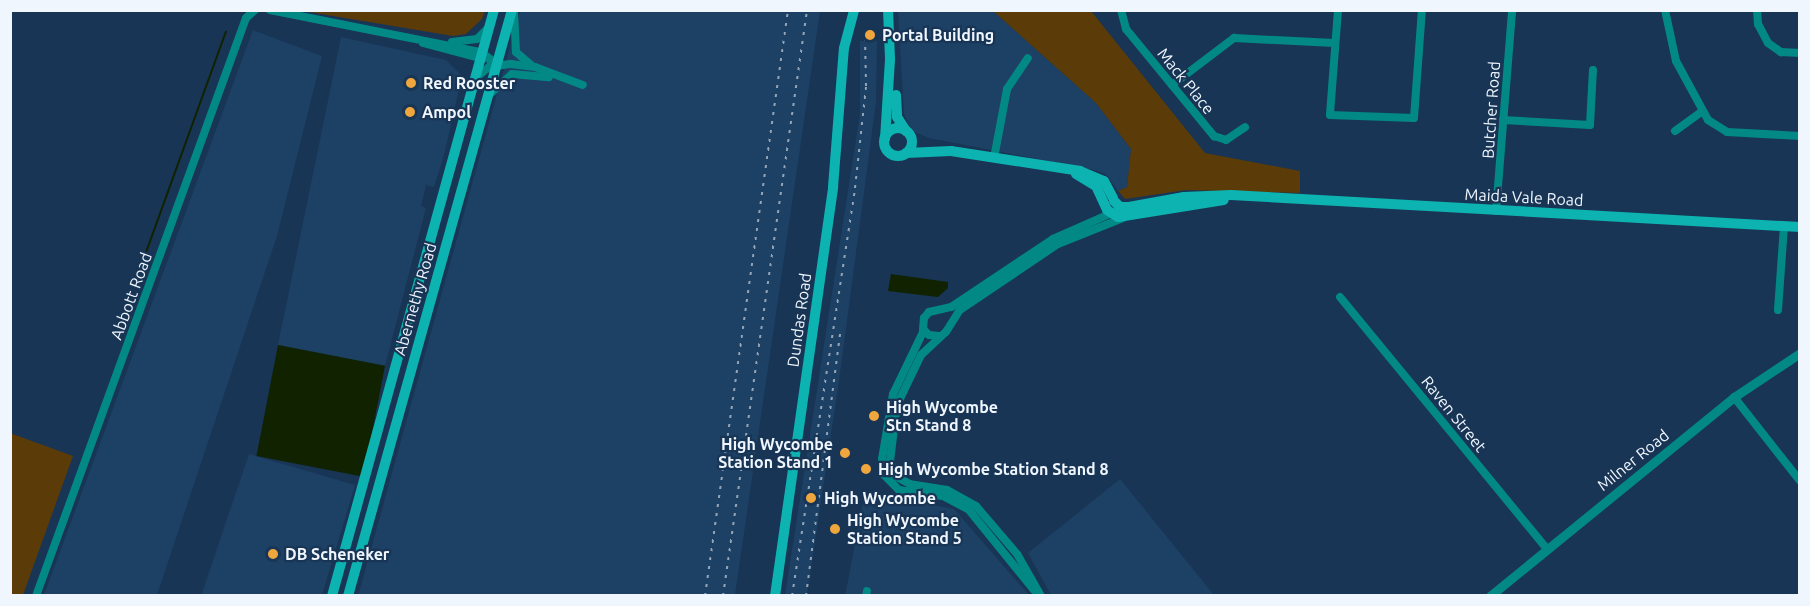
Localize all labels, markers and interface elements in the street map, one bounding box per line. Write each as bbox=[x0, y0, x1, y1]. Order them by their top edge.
place label: Portal Building bbox=[882, 25, 994, 45]
marker: Portal Building bbox=[863, 28, 877, 42]
street label: Mack Place bbox=[1154, 44, 1218, 118]
street label: Butcher Road bbox=[1478, 61, 1504, 159]
place label: Red Rooster bbox=[423, 73, 515, 93]
marker: Red Rooster bbox=[404, 76, 418, 90]
place label: Ampol bbox=[422, 102, 471, 122]
marker: Ampol bbox=[403, 105, 417, 119]
street label: Maida Vale Road bbox=[1464, 184, 1584, 210]
street label: Abernethy Road bbox=[390, 241, 440, 357]
street label: Abbott Road bbox=[106, 250, 156, 342]
street label: Dundas Road bbox=[783, 272, 815, 368]
street label: Raven Street bbox=[1418, 372, 1490, 456]
place label: High Wycombe Stn Stand 8 bbox=[886, 397, 998, 435]
marker: High Wycombe Stn Stand 8 bbox=[867, 409, 881, 423]
street label: Milner Road bbox=[1593, 425, 1673, 495]
place label: High Wycombe Station Stand 1 bbox=[718, 434, 833, 472]
marker: High Wycombe Station Stand 1 bbox=[838, 446, 852, 460]
place label: High Wycombe Station Stand 8 bbox=[878, 459, 1108, 479]
marker: High Wycombe Station Stand 8 bbox=[859, 462, 873, 476]
place label: High Wycombe bbox=[824, 488, 936, 508]
marker: High Wycombe bbox=[802, 489, 820, 507]
place label: High Wycombe Station Stand 5 bbox=[847, 510, 962, 548]
marker: High Wycombe Station Stand 5 bbox=[828, 522, 842, 536]
place label: DB Scheneker bbox=[285, 544, 389, 564]
marker: DB Scheneker bbox=[266, 547, 280, 561]

